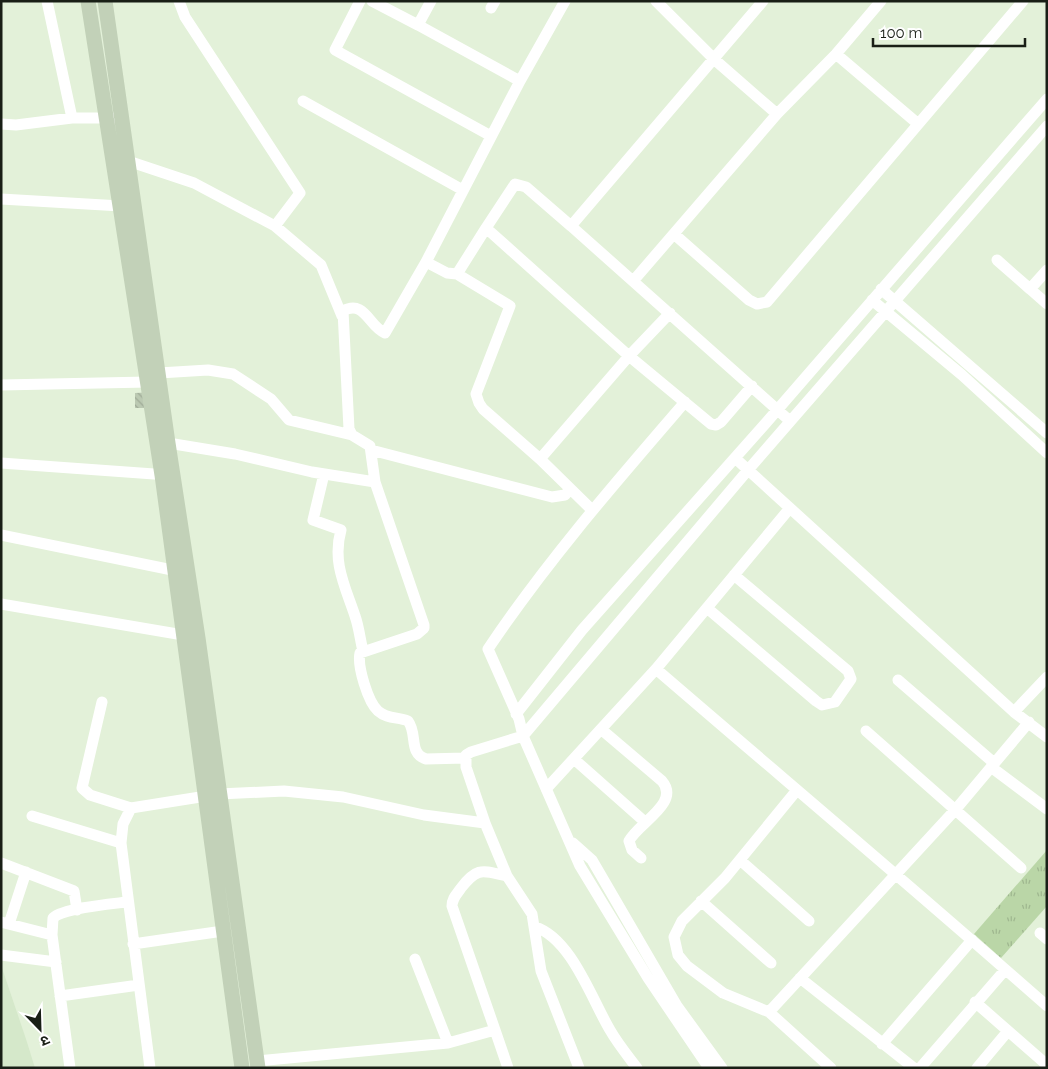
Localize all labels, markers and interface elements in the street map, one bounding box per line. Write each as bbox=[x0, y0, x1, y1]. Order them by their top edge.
scale bar bbox=[873, 15, 1026, 47]
text: 100 m bbox=[880, 24, 922, 42]
north arrow bbox=[15, 1004, 65, 1054]
text: उ bbox=[37, 1032, 52, 1050]

